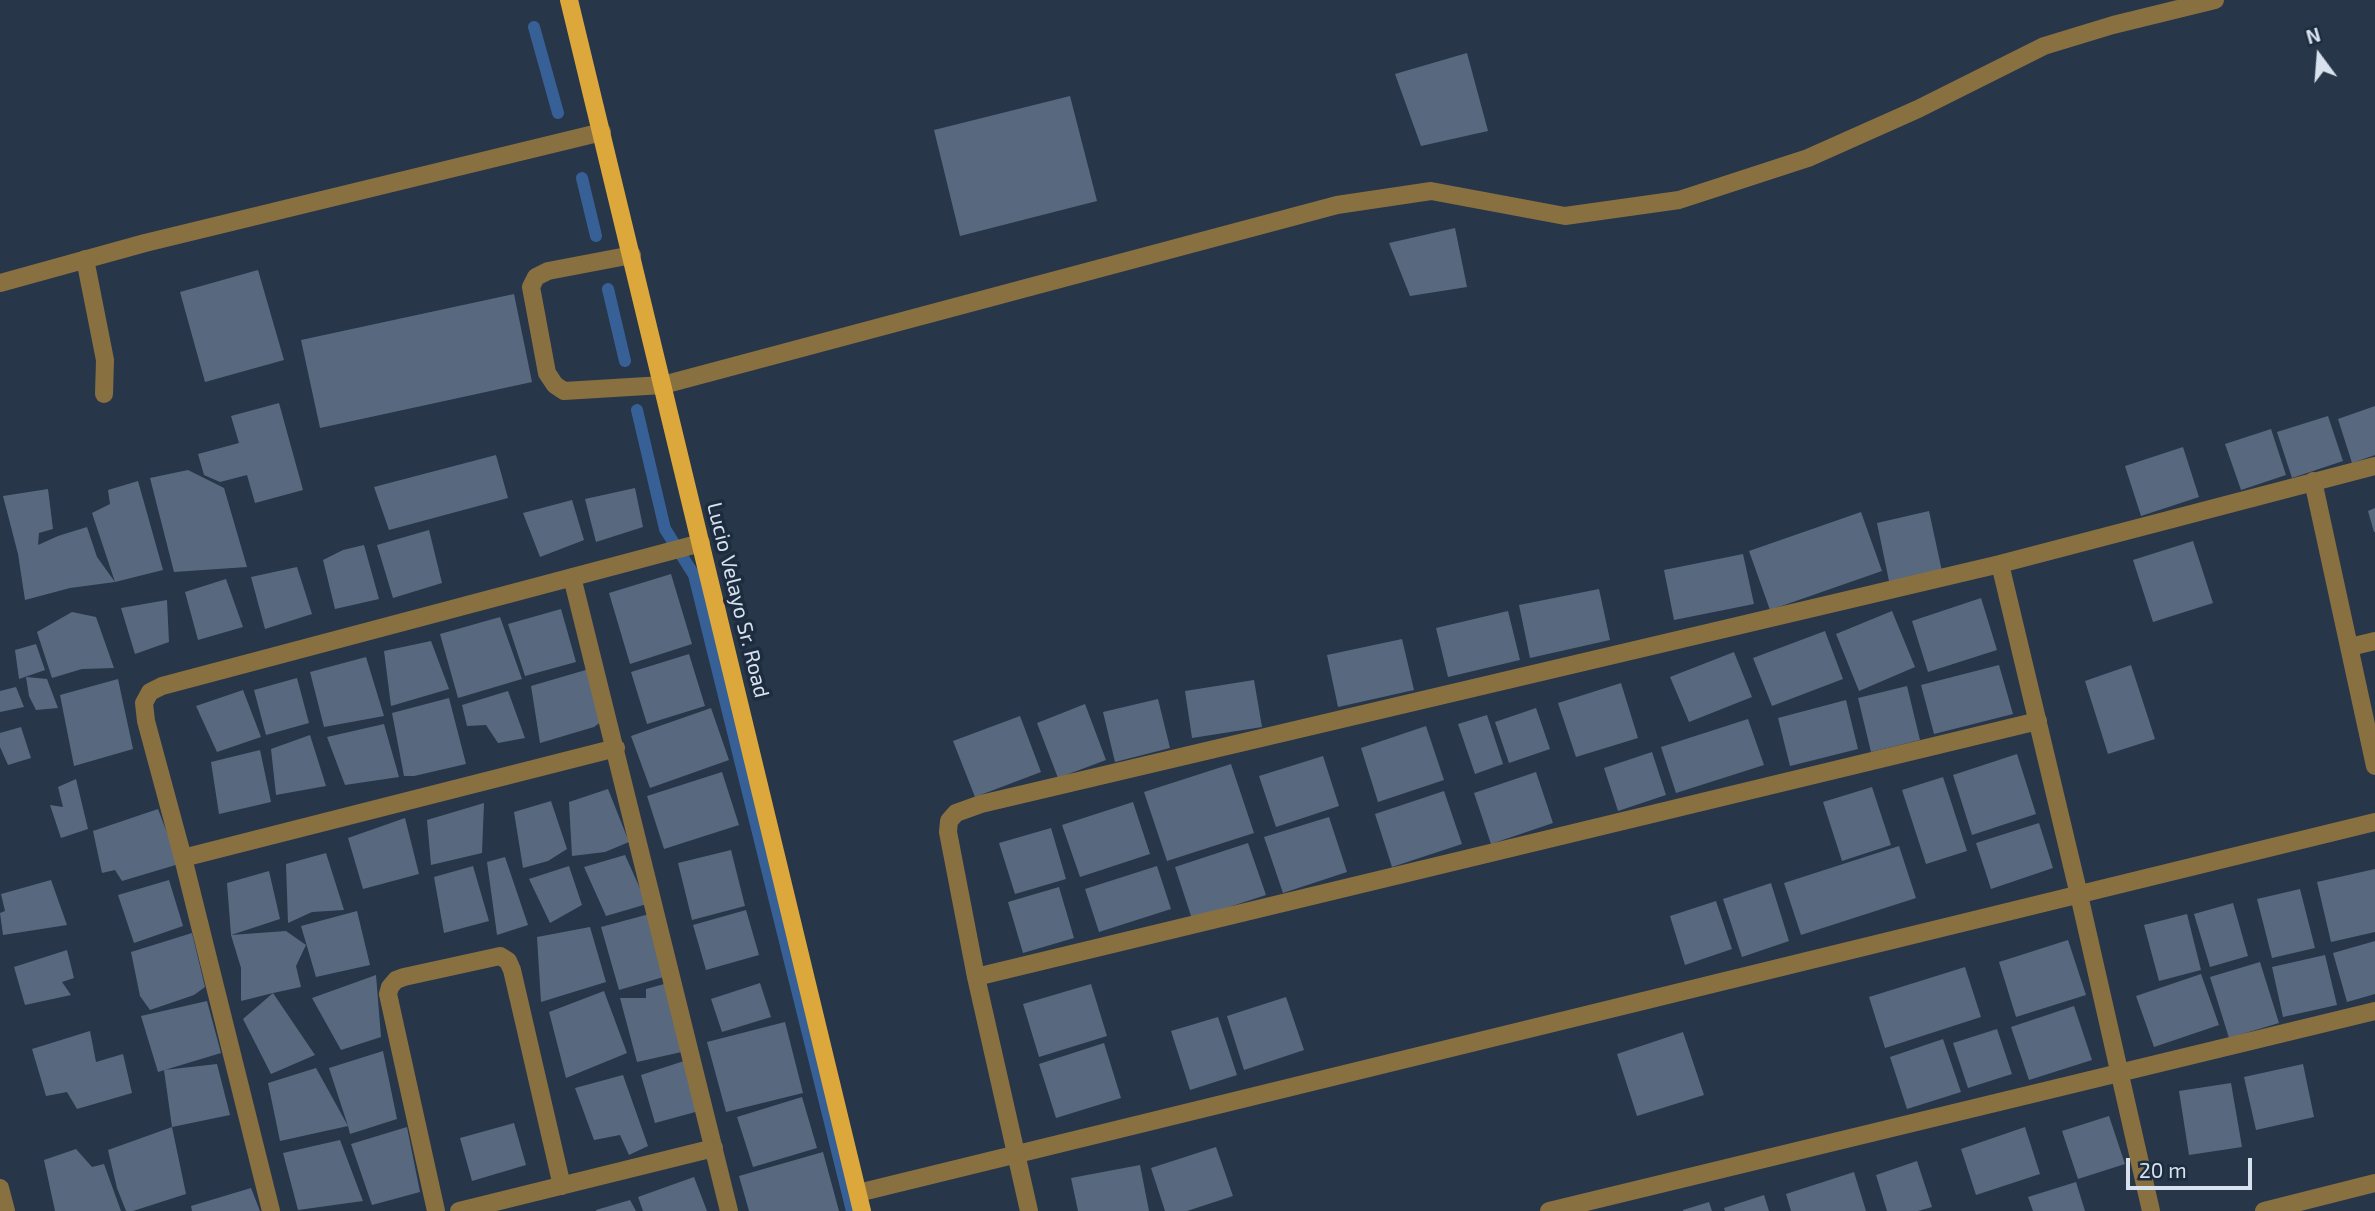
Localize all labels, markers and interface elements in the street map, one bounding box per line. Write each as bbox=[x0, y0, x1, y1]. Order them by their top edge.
north arrow bbox=[2284, 21, 2354, 91]
text: N bbox=[2303, 22, 2323, 48]
street label: Lucio Velayo Sr. Road bbox=[702, 500, 774, 700]
scale bar bbox=[2130, 1144, 2256, 1188]
text: 20 m bbox=[2139, 1157, 2187, 1182]

